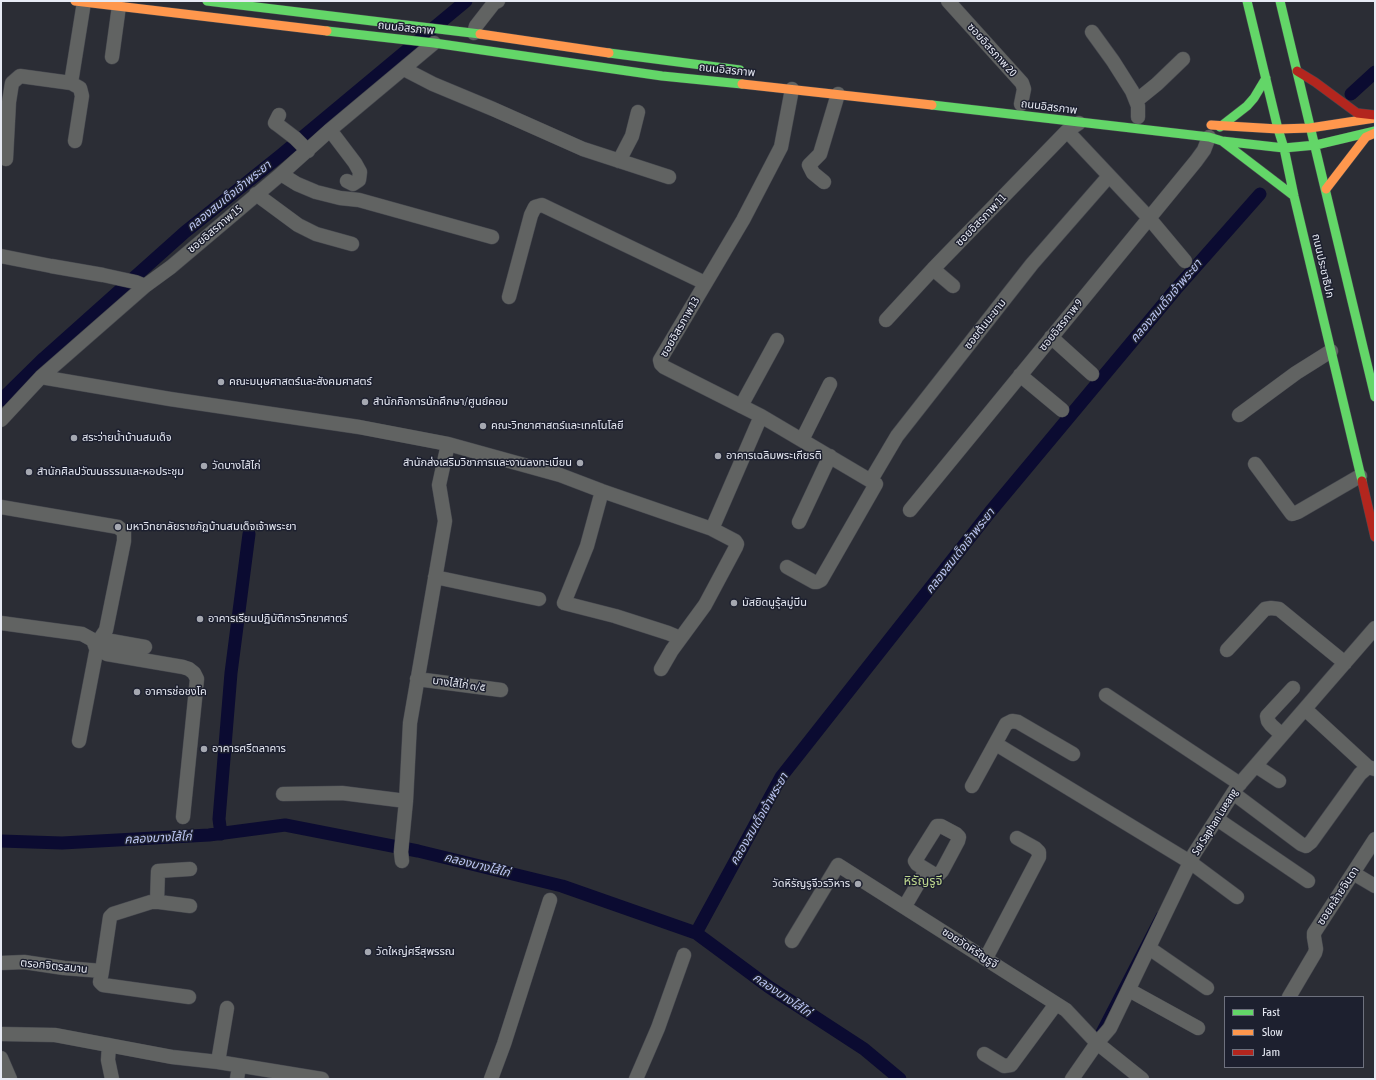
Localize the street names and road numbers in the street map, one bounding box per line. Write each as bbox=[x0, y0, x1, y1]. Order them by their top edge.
street label: ถนนอิสรภาพ bbox=[377, 18, 435, 38]
street label: ซอยอิสรภาพ 20 bbox=[965, 20, 1019, 80]
street label: ถนนอิสรภาพ bbox=[698, 60, 756, 80]
street label: ถนนอิสรภาพ bbox=[1020, 97, 1078, 117]
street label: ซอยอิสรภาพ 11 bbox=[953, 191, 1009, 249]
street label: ซอยอิสรภาพ 15 bbox=[185, 202, 245, 256]
street label: ถนนประชาธิปก bbox=[1309, 233, 1337, 299]
street label: ซอยอิสรภาพ 13 bbox=[657, 294, 703, 360]
street label: ซอยต้นมะขาม bbox=[961, 296, 1009, 352]
street label: ซอยอิสรภาพ 9 bbox=[1036, 297, 1086, 353]
street label: บางไส้ไก่ ๓/๕ bbox=[431, 674, 487, 694]
street label: Soi Saphan Lueang bbox=[1189, 786, 1241, 858]
street label: ซอยคล้ายจินดา bbox=[1314, 864, 1362, 928]
street label: ซอยวัดหิรัญรูจี bbox=[939, 925, 1001, 971]
street label: ตรอกจิตรสมาน bbox=[20, 956, 88, 976]

